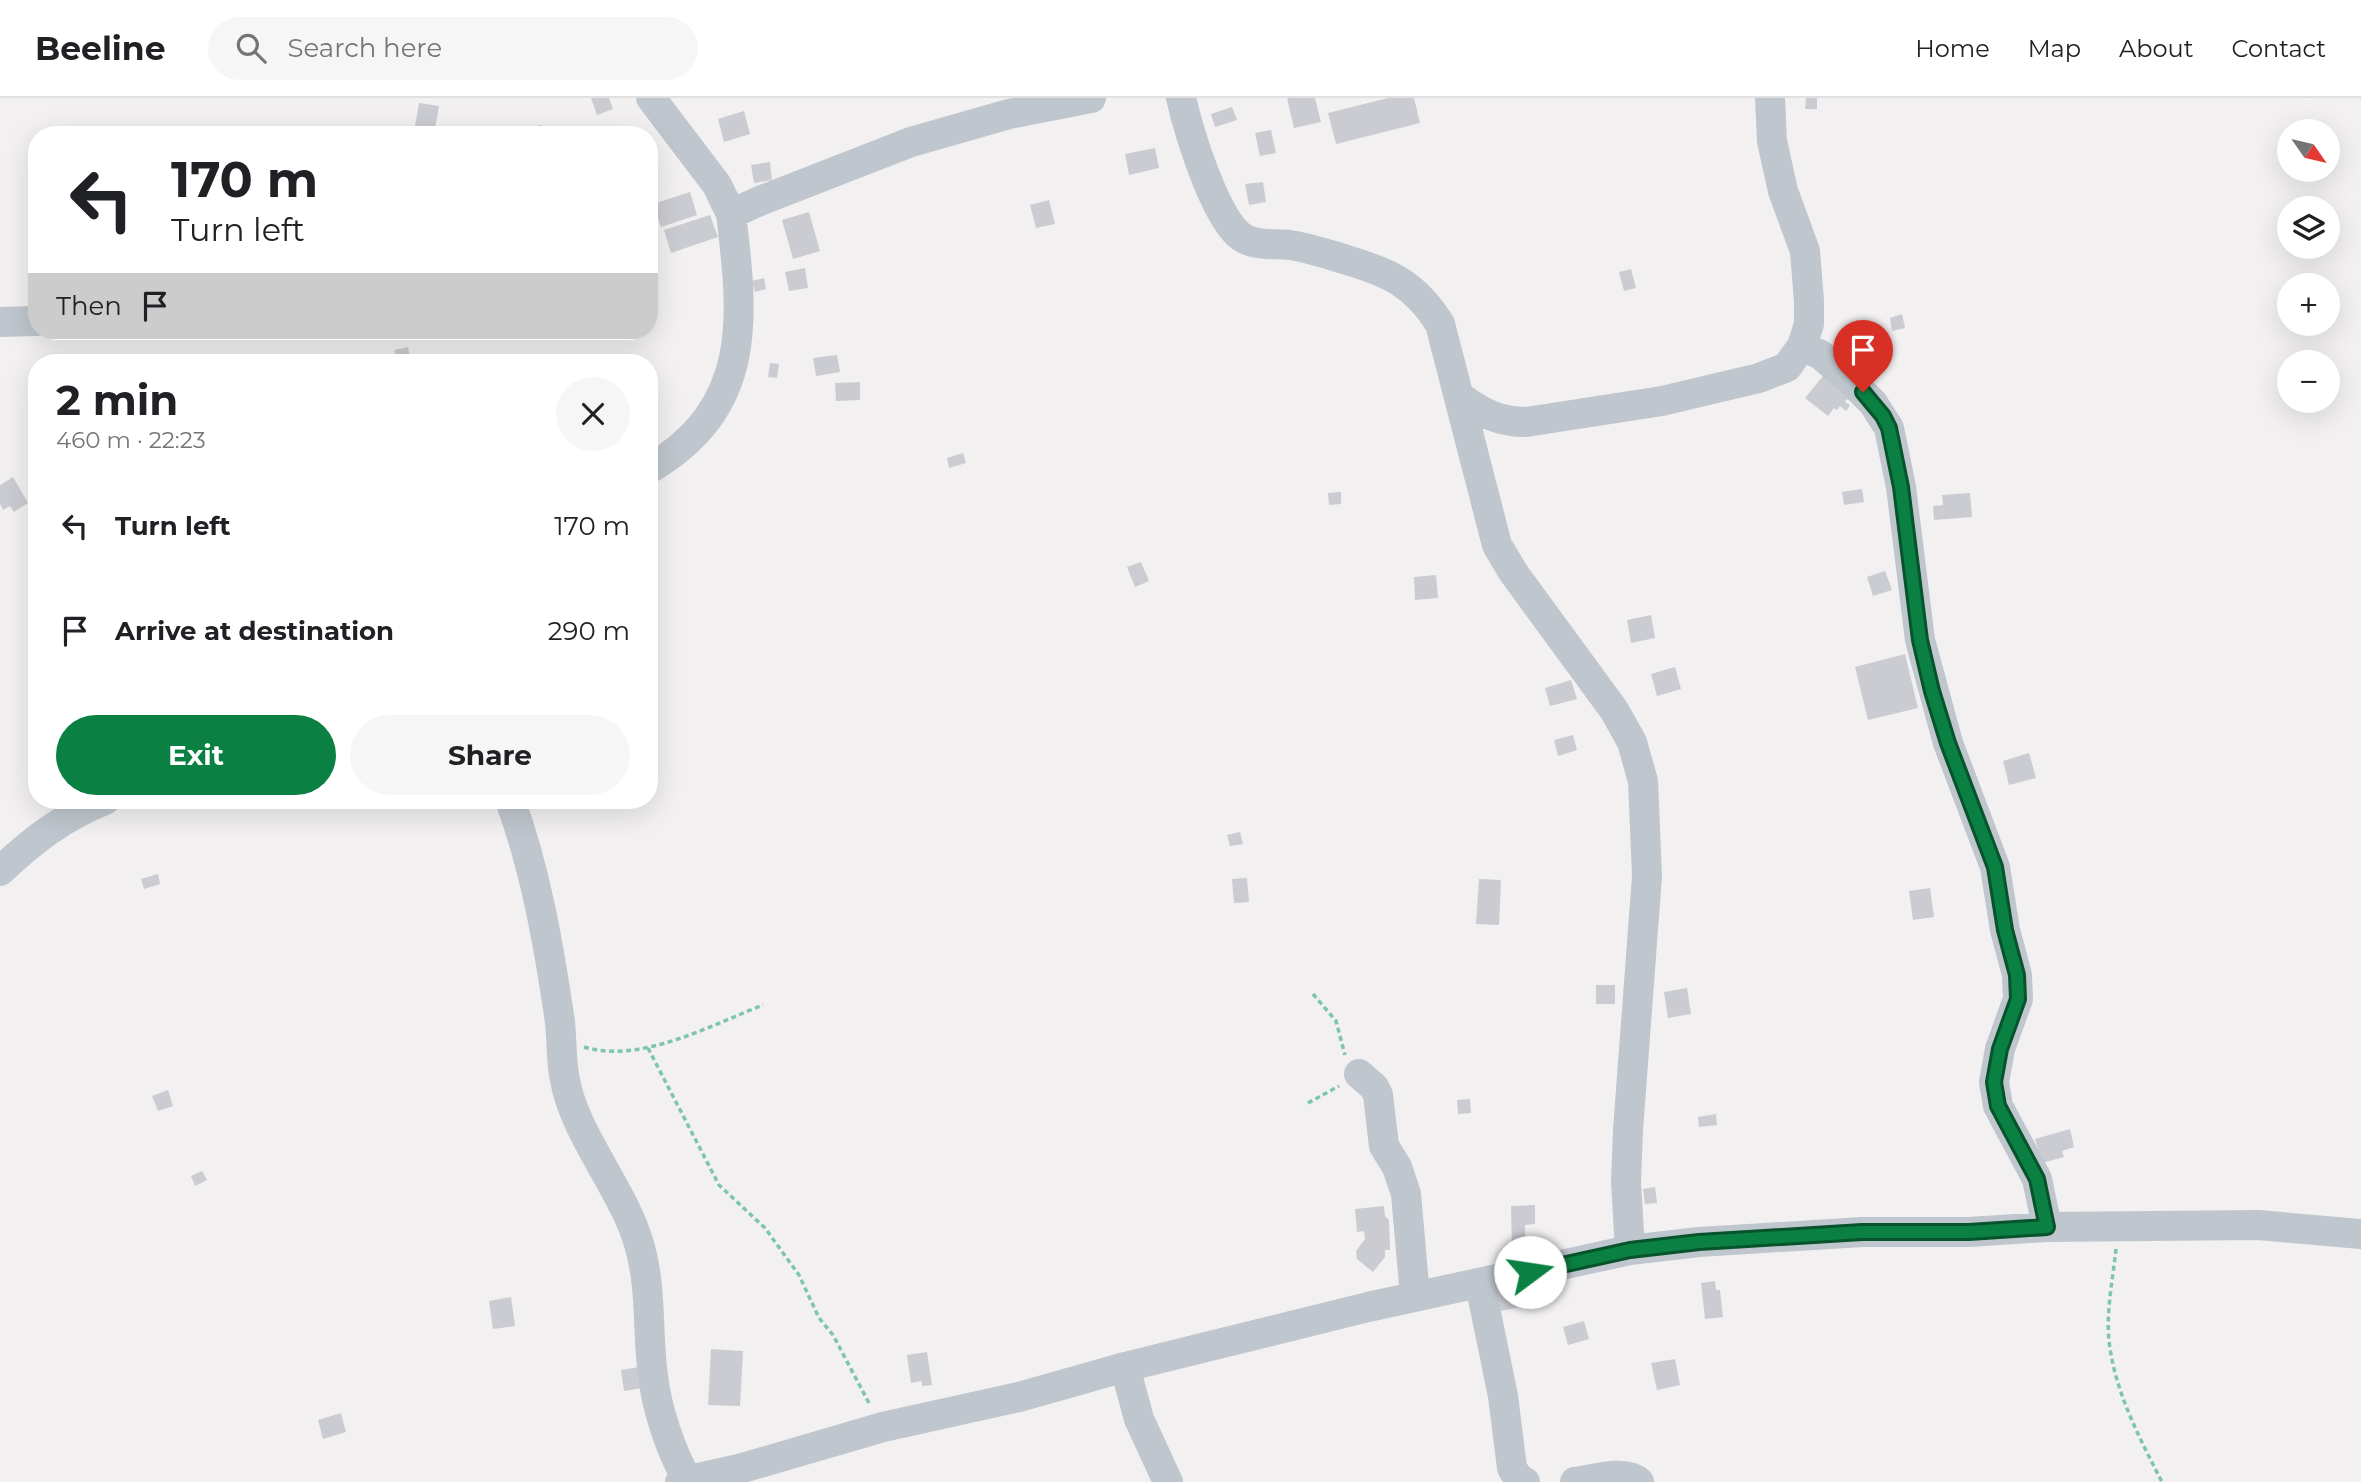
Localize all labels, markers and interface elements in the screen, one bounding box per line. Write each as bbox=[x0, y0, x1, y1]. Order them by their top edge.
search box bbox=[208, 17, 698, 80]
text: Beeline bbox=[35, 28, 166, 68]
icon: search bbox=[232, 29, 270, 67]
text: Search here bbox=[288, 32, 442, 64]
text: Home bbox=[1915, 34, 1990, 63]
text: Map bbox=[2028, 34, 2081, 63]
text: About bbox=[2119, 34, 2193, 63]
text: Contact bbox=[2231, 34, 2326, 63]
north arrow bbox=[2277, 119, 2340, 182]
map controls bbox=[2277, 119, 2340, 413]
text: 170 m bbox=[171, 150, 318, 209]
icon: left bbox=[56, 154, 147, 245]
button: layers bbox=[2277, 196, 2340, 259]
text: Turn left bbox=[171, 210, 305, 249]
button: + bbox=[2277, 273, 2340, 336]
icon: arrive bbox=[136, 287, 174, 325]
text: Then bbox=[56, 290, 122, 322]
pin bbox=[1833, 320, 1893, 392]
icon: arrive bbox=[1844, 331, 1882, 369]
button: − bbox=[2277, 350, 2340, 413]
text: 2 min bbox=[56, 374, 178, 426]
button: close bbox=[556, 377, 630, 451]
text: 460 m · 22:23 bbox=[56, 426, 206, 454]
icon: left bbox=[56, 507, 94, 545]
text: Turn left bbox=[115, 510, 231, 542]
text: 170 m bbox=[554, 510, 630, 542]
icon: arrive bbox=[56, 612, 94, 650]
text: Arrive at destination bbox=[115, 615, 394, 647]
text: 290 m bbox=[548, 615, 630, 647]
button: Exit bbox=[56, 715, 336, 795]
button: Share bbox=[350, 715, 630, 795]
position arrow bbox=[1493, 1235, 1567, 1309]

